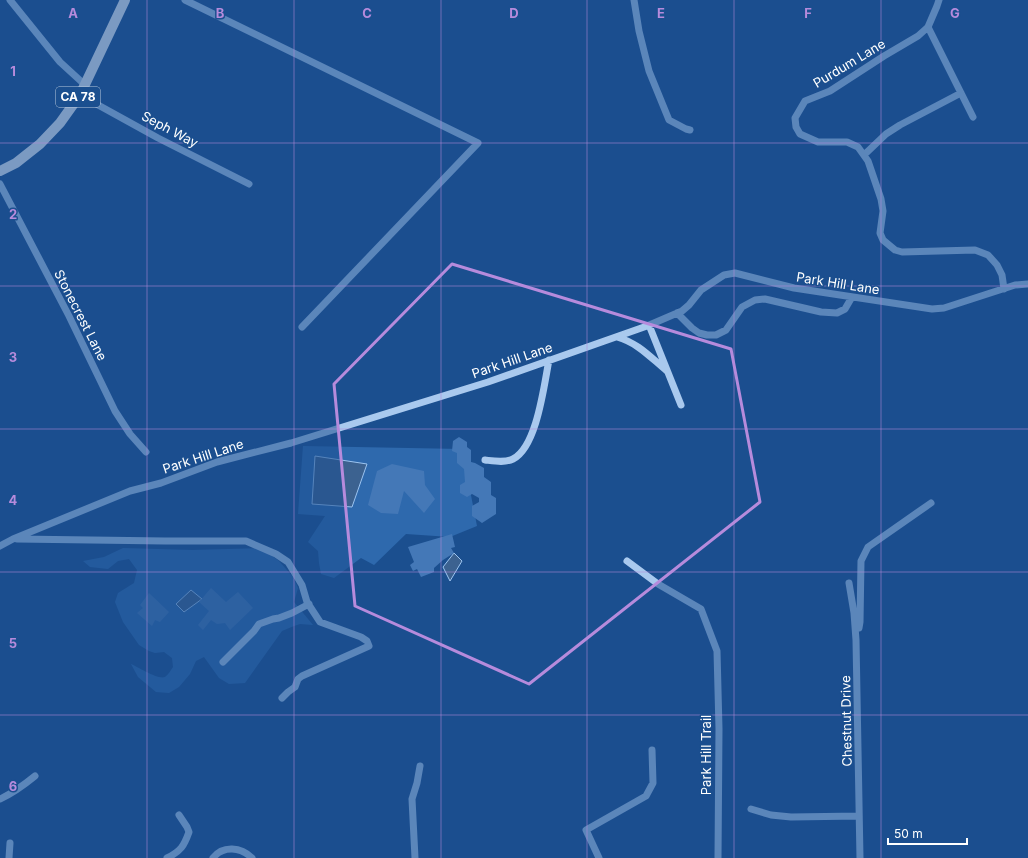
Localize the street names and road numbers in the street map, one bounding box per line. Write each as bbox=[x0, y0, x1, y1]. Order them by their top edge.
street label: Purdum Lane bbox=[810, 35, 888, 91]
road number: CA 78 bbox=[56, 87, 100, 107]
street label: Seph Way bbox=[139, 107, 201, 151]
street label: Stonecrest Lane bbox=[51, 267, 111, 363]
street label: Park Hill Lane bbox=[795, 269, 881, 297]
street label: Park Hill Lane bbox=[470, 339, 554, 381]
street label: Park Hill Lane bbox=[161, 435, 245, 477]
street label: Chestnut Drive bbox=[837, 675, 855, 767]
street label: Park Hill Trail bbox=[698, 715, 714, 795]

